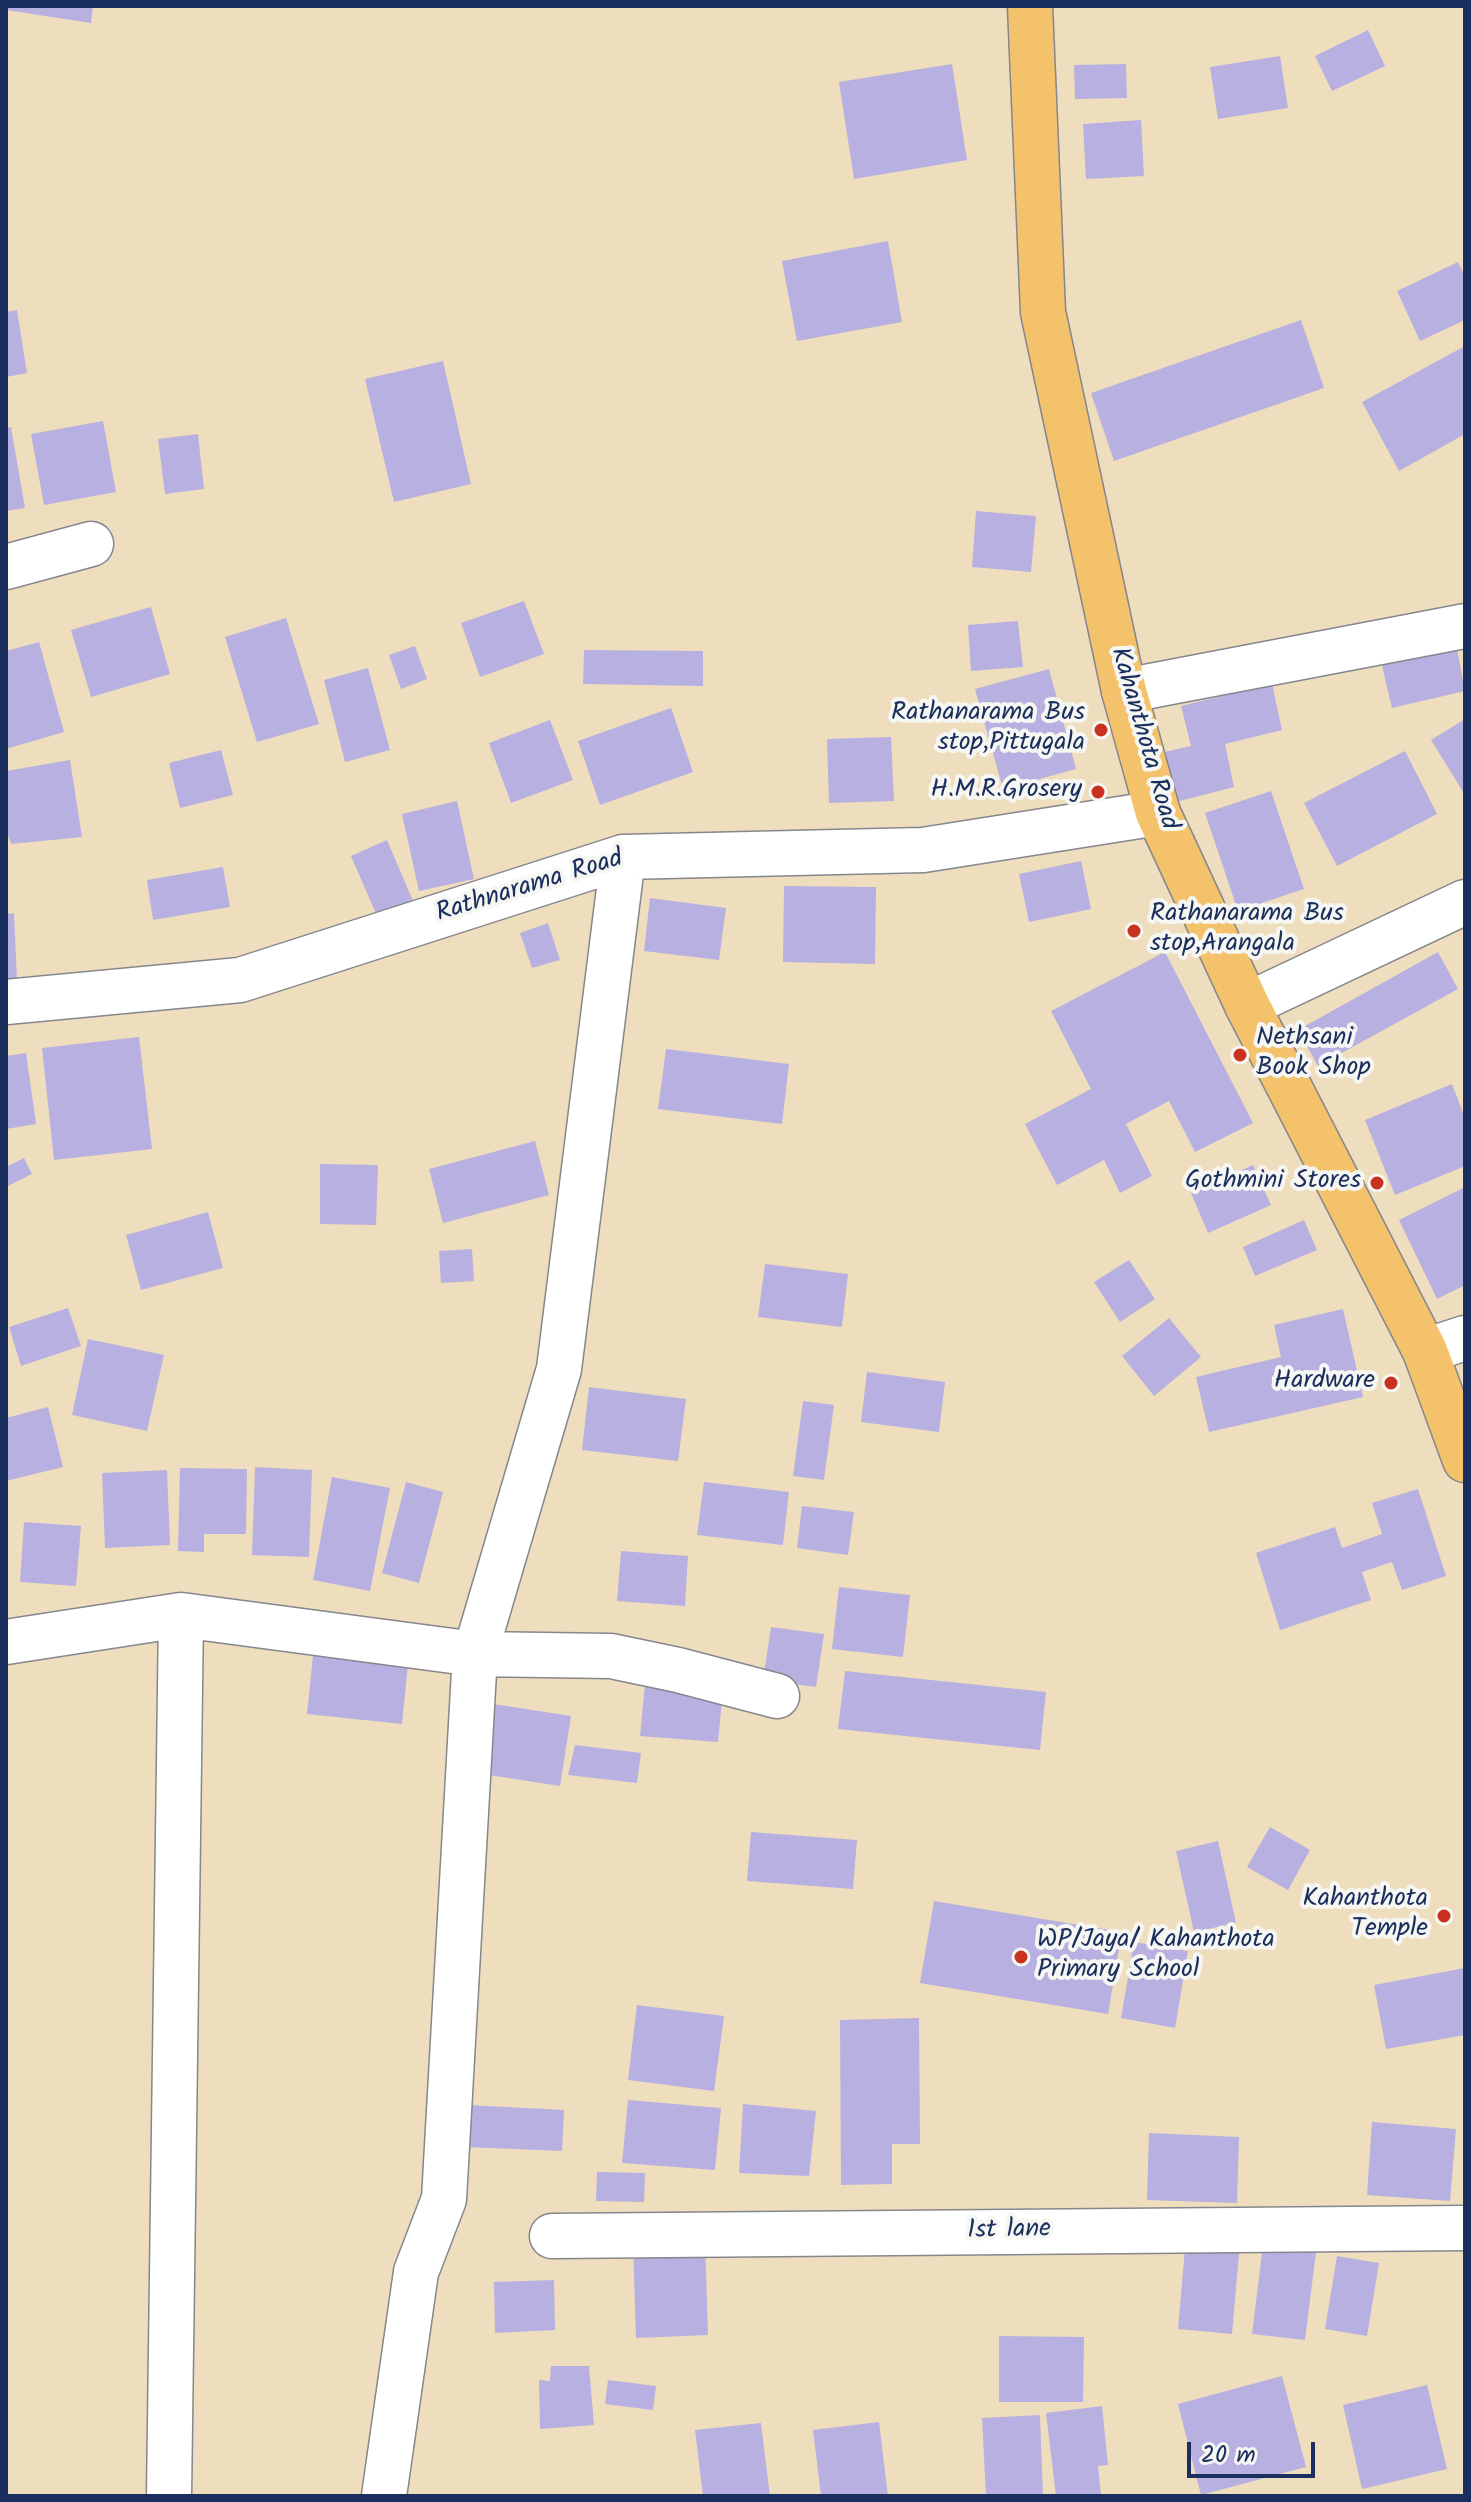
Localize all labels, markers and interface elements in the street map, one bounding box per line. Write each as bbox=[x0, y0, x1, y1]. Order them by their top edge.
street label: Kahanthota Road bbox=[1101, 644, 1183, 834]
place label: Rathanarama Bus stop,Pittugala bbox=[891, 699, 1085, 760]
marker: Rathanarama Bus stop,Pittugala bbox=[1092, 721, 1110, 739]
place label: H.M.R.Grosery bbox=[931, 776, 1082, 808]
marker: H.M.R.Grosery bbox=[1089, 783, 1107, 801]
street label: Rathnarama Road bbox=[433, 845, 627, 931]
place label: Rathanarama Bus stop,Arangala bbox=[1150, 900, 1344, 962]
marker: Rathanarama Bus stop,Arangala bbox=[1125, 922, 1143, 940]
place label: Nethsani Book Shop bbox=[1256, 1024, 1371, 1086]
marker: Nethsani Book Shop bbox=[1231, 1046, 1249, 1064]
place label: Gothmini Stores bbox=[1185, 1167, 1361, 1199]
marker: Gothmini Stores bbox=[1368, 1174, 1386, 1192]
place label: Hardware bbox=[1274, 1367, 1375, 1399]
marker: Hardware bbox=[1382, 1374, 1400, 1392]
place label: Kahanthota Temple bbox=[1302, 1885, 1428, 1946]
marker: Kahanthota Temple bbox=[1435, 1907, 1453, 1925]
place label: WP/Jaya/ Kahanthota Primary School bbox=[1037, 1926, 1275, 1988]
marker: WP/Jaya/ Kahanthota Primary School bbox=[1012, 1948, 1030, 1966]
street label: 1st lane bbox=[967, 2216, 1051, 2248]
scale bar bbox=[1191, 2426, 1319, 2476]
text: 20 m bbox=[1201, 2436, 1256, 2475]

